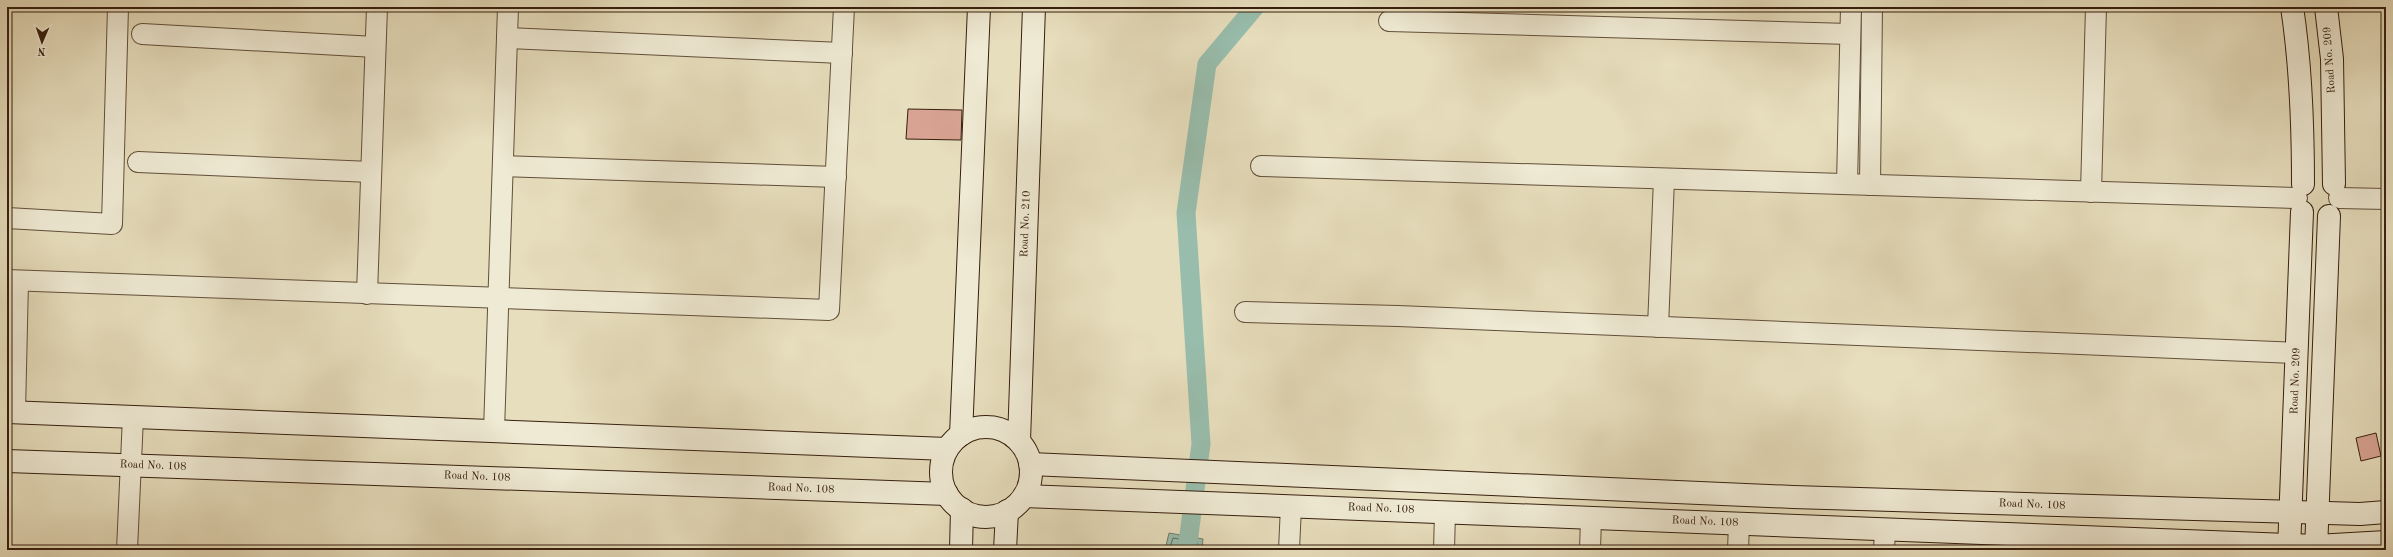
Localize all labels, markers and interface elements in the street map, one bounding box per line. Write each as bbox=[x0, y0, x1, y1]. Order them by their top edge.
north arrow bbox=[22, 22, 62, 62]
street label: Road No. 209 bbox=[2322, 26, 2338, 94]
text: N bbox=[37, 45, 46, 56]
street label: Road No. 210 bbox=[1019, 190, 1033, 258]
street label: Road No. 209 bbox=[2289, 347, 2303, 415]
street label: Road No. 108 bbox=[119, 459, 187, 473]
street label: Road No. 108 bbox=[443, 470, 511, 484]
street label: Road No. 108 bbox=[767, 482, 835, 496]
street label: Road No. 108 bbox=[1998, 498, 2066, 512]
street label: Road No. 108 bbox=[1347, 502, 1415, 516]
street label: Road No. 108 bbox=[1671, 515, 1739, 529]

